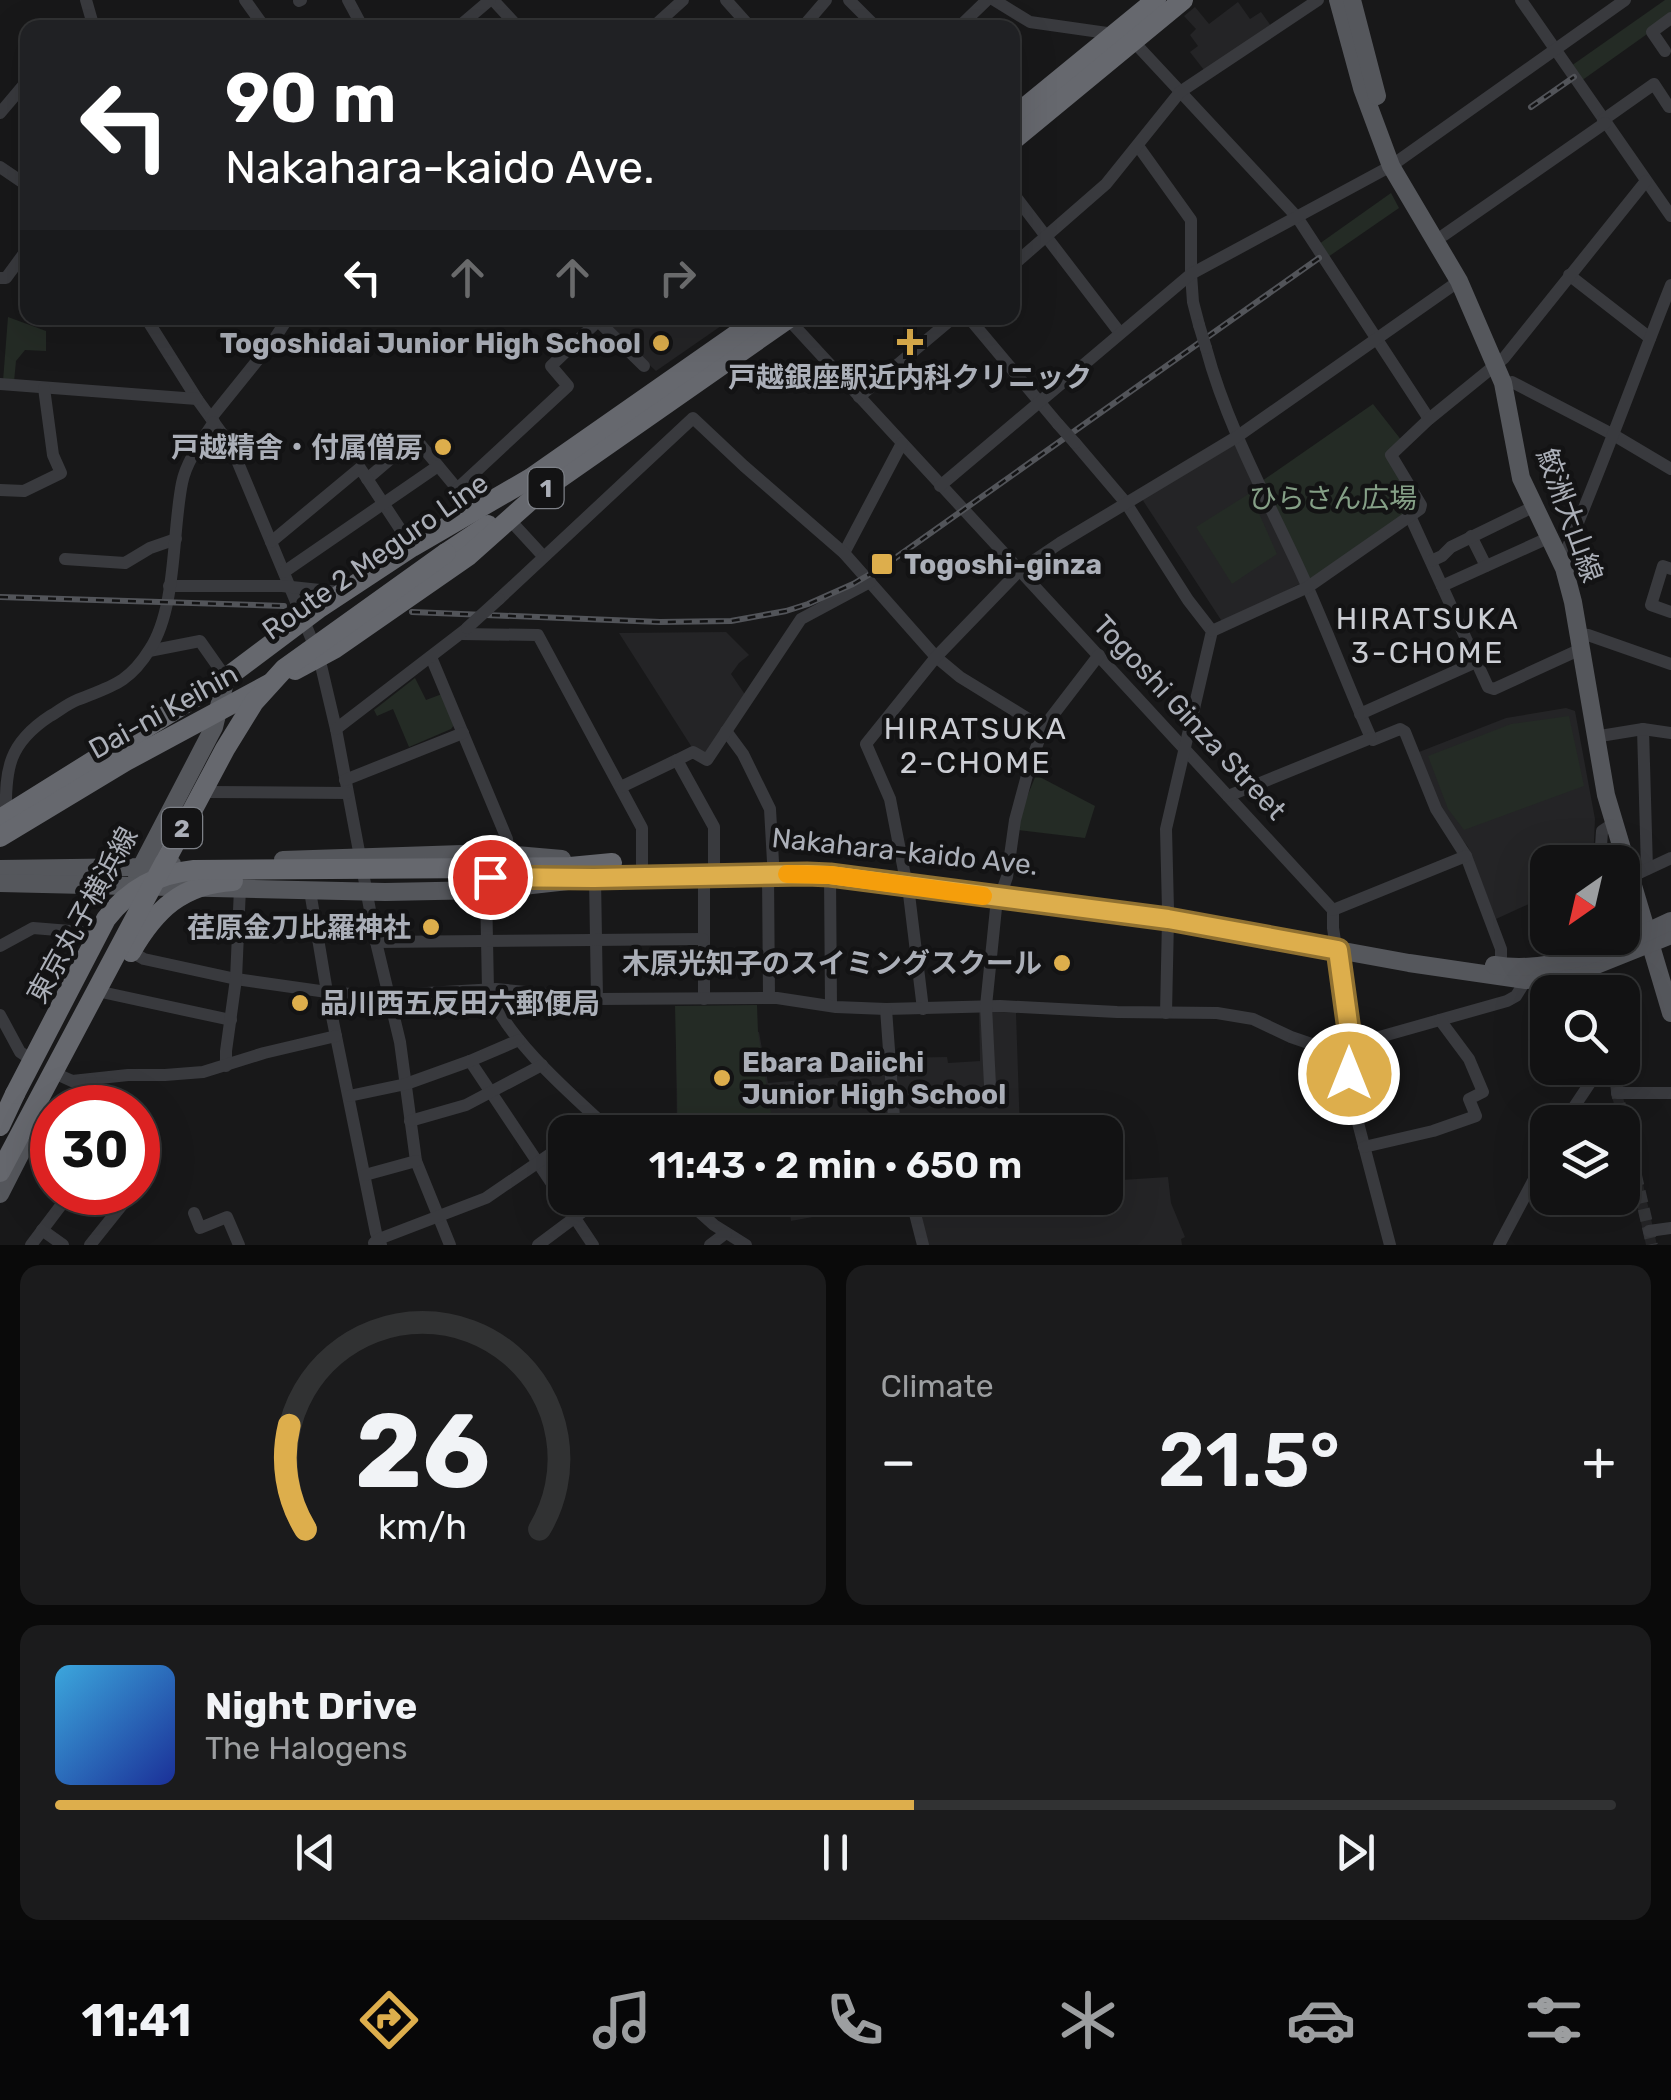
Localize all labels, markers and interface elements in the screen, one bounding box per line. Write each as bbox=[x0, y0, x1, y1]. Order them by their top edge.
text: 90 m bbox=[225, 57, 397, 140]
icon: left bbox=[60, 60, 190, 190]
text: Nakahara-kaido Ave. bbox=[225, 141, 655, 194]
icon: left bbox=[335, 250, 390, 305]
icon: ahead bbox=[440, 250, 495, 305]
icon: ahead bbox=[545, 250, 600, 305]
icon: right bbox=[650, 250, 705, 305]
place label: Togoshidai Junior High School bbox=[220, 327, 641, 360]
marker: 戸越銀座駅近内科クリニック bbox=[897, 329, 923, 355]
marker: Togoshidai Junior High School bbox=[650, 332, 672, 354]
place label: 戸越銀座駅近内科クリニック bbox=[728, 361, 1092, 394]
place label: 戸越精舎・付属僧房 bbox=[171, 431, 423, 464]
marker: 戸越精舎・付属僧房 bbox=[432, 436, 454, 458]
street label: 鮫洲大山線 bbox=[1530, 444, 1609, 587]
street label: Route 2 Meguro Line bbox=[256, 466, 494, 647]
road number: 1 bbox=[528, 468, 564, 508]
park label: ひらさん広場 bbox=[1249, 482, 1417, 515]
place label: Togoshi-ginza bbox=[904, 548, 1102, 581]
marker: Togoshi-ginza bbox=[869, 551, 895, 577]
district label: HIRATSUKA 3-CHOME bbox=[1336, 601, 1520, 671]
street label: Togoshi Ginza Street bbox=[1086, 608, 1293, 827]
street label: Dai-ni Keihin bbox=[83, 657, 243, 766]
district label: HIRATSUKA 2-CHOME bbox=[884, 711, 1068, 781]
road number: 2 bbox=[162, 808, 202, 848]
street label: Nakahara-kaido Ave. bbox=[770, 821, 1040, 882]
street label: 東京丸子横浜線 bbox=[20, 822, 144, 1009]
pin bbox=[448, 835, 533, 920]
north arrow bbox=[1530, 845, 1640, 955]
map controls bbox=[1530, 845, 1640, 1215]
icon: arrive bbox=[463, 850, 518, 905]
place label: 荏原金刀比羅神社 bbox=[187, 911, 411, 944]
marker: 荏原金刀比羅神社 bbox=[420, 916, 442, 938]
place label: 木原光知子のスイミングスクール bbox=[622, 947, 1042, 980]
marker: 木原光知子のスイミングスクール bbox=[1051, 952, 1073, 974]
button: search bbox=[1530, 975, 1640, 1085]
place label: 品川西五反田六郵便局 bbox=[320, 987, 600, 1020]
marker: 品川西五反田六郵便局 bbox=[289, 992, 311, 1014]
position arrow bbox=[1297, 1022, 1401, 1126]
place label: Ebara Daiichi Junior High School bbox=[742, 1046, 1006, 1111]
marker: Ebara Daiichi Junior High School bbox=[711, 1067, 733, 1089]
speed limit sign: 30 bbox=[30, 1085, 160, 1215]
button: layers bbox=[1530, 1105, 1640, 1215]
text: 11:43 · 2 min · 650 m bbox=[649, 1142, 1022, 1188]
text: Climate bbox=[881, 1367, 994, 1405]
text: 26 bbox=[355, 1390, 490, 1513]
text: 21.5° bbox=[1158, 1416, 1340, 1505]
text: − bbox=[881, 1429, 916, 1494]
text: + bbox=[1582, 1429, 1616, 1494]
text: km/h bbox=[378, 1506, 467, 1548]
text: Night Drive bbox=[205, 1683, 417, 1729]
text: The Halogens bbox=[205, 1729, 408, 1767]
icon: previous bbox=[288, 1825, 343, 1880]
icon: pause bbox=[808, 1825, 863, 1880]
icon: next bbox=[1328, 1825, 1383, 1880]
icon: directions bbox=[354, 1985, 424, 2055]
icon: music bbox=[587, 1985, 657, 2055]
icon: phone bbox=[820, 1985, 890, 2055]
icon: climate bbox=[1053, 1985, 1123, 2055]
icon: car bbox=[1286, 1985, 1356, 2055]
icon: filters bbox=[1519, 1985, 1589, 2055]
text: 11:41 bbox=[82, 1994, 191, 2047]

